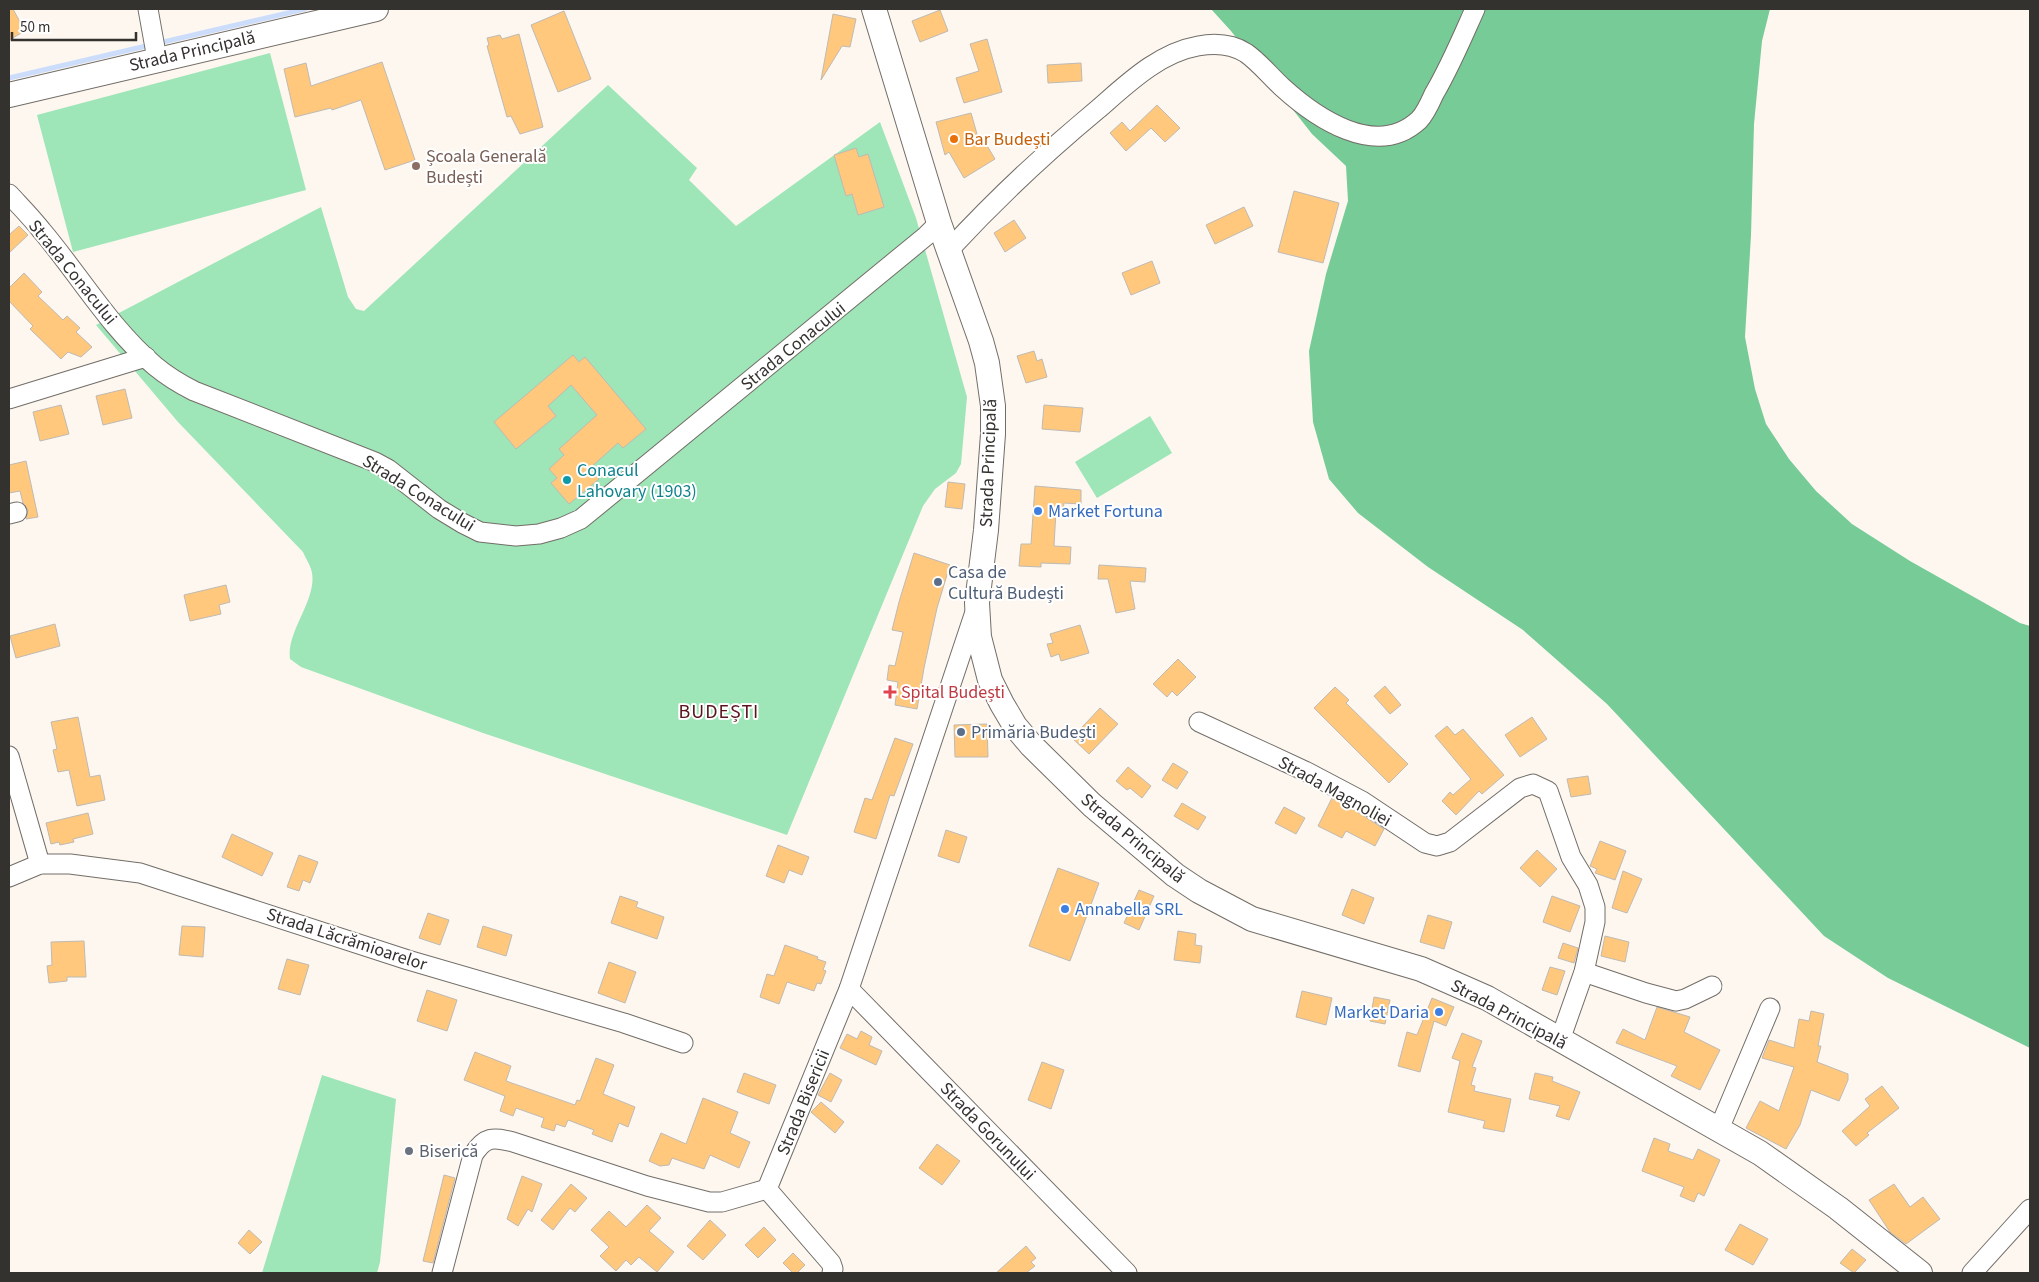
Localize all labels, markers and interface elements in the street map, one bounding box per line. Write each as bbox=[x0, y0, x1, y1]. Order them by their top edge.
scale bar bbox=[12, 10, 136, 42]
text: 50 m bbox=[20, 17, 50, 38]
street label: Strada Principală bbox=[127, 25, 258, 78]
place label: Bar Budești bbox=[964, 127, 1051, 152]
marker: Bar Budești bbox=[948, 133, 960, 145]
place label: Școala Generală Budești bbox=[426, 144, 547, 190]
marker: Școala Generală Budești bbox=[410, 160, 422, 172]
street label: Strada Conacului bbox=[22, 214, 123, 330]
street label: Strada Conacului bbox=[735, 296, 851, 397]
street label: Strada Principală bbox=[974, 398, 1003, 528]
street label: Strada Conacului bbox=[358, 449, 480, 538]
place label: Conacul Lahovary (1903) bbox=[577, 458, 697, 504]
marker: Conacul Lahovary (1903) bbox=[561, 474, 573, 486]
place label: Market Fortuna bbox=[1048, 499, 1163, 524]
marker: Market Fortuna bbox=[1032, 505, 1044, 517]
place label: Casa de Cultură Budești bbox=[948, 560, 1064, 606]
marker: Casa de Cultură Budești bbox=[932, 576, 944, 588]
place label: Spital Budești bbox=[901, 680, 1005, 705]
marker: Spital Budești bbox=[883, 685, 897, 699]
district label: BUDEȘTI bbox=[679, 698, 759, 726]
place label: Primăria Budești bbox=[971, 720, 1096, 745]
marker: Primăria Budești bbox=[955, 726, 967, 738]
street label: Strada Magnoliei bbox=[1274, 750, 1396, 833]
street label: Strada Principală bbox=[1075, 787, 1190, 889]
place label: Annabella SRL bbox=[1075, 897, 1183, 922]
street label: Strada Lăcrămioarelor bbox=[263, 902, 431, 977]
marker: Annabella SRL bbox=[1059, 903, 1071, 915]
street label: Strada Principală bbox=[1446, 973, 1571, 1056]
place label: Market Daria bbox=[1334, 1000, 1429, 1025]
marker: Market Daria bbox=[1433, 1006, 1445, 1018]
street label: Strada Bisericii bbox=[771, 1046, 836, 1159]
street label: Strada Gorunului bbox=[934, 1077, 1041, 1186]
place label: Biserică bbox=[419, 1139, 478, 1164]
marker: Biserică bbox=[403, 1145, 415, 1157]

